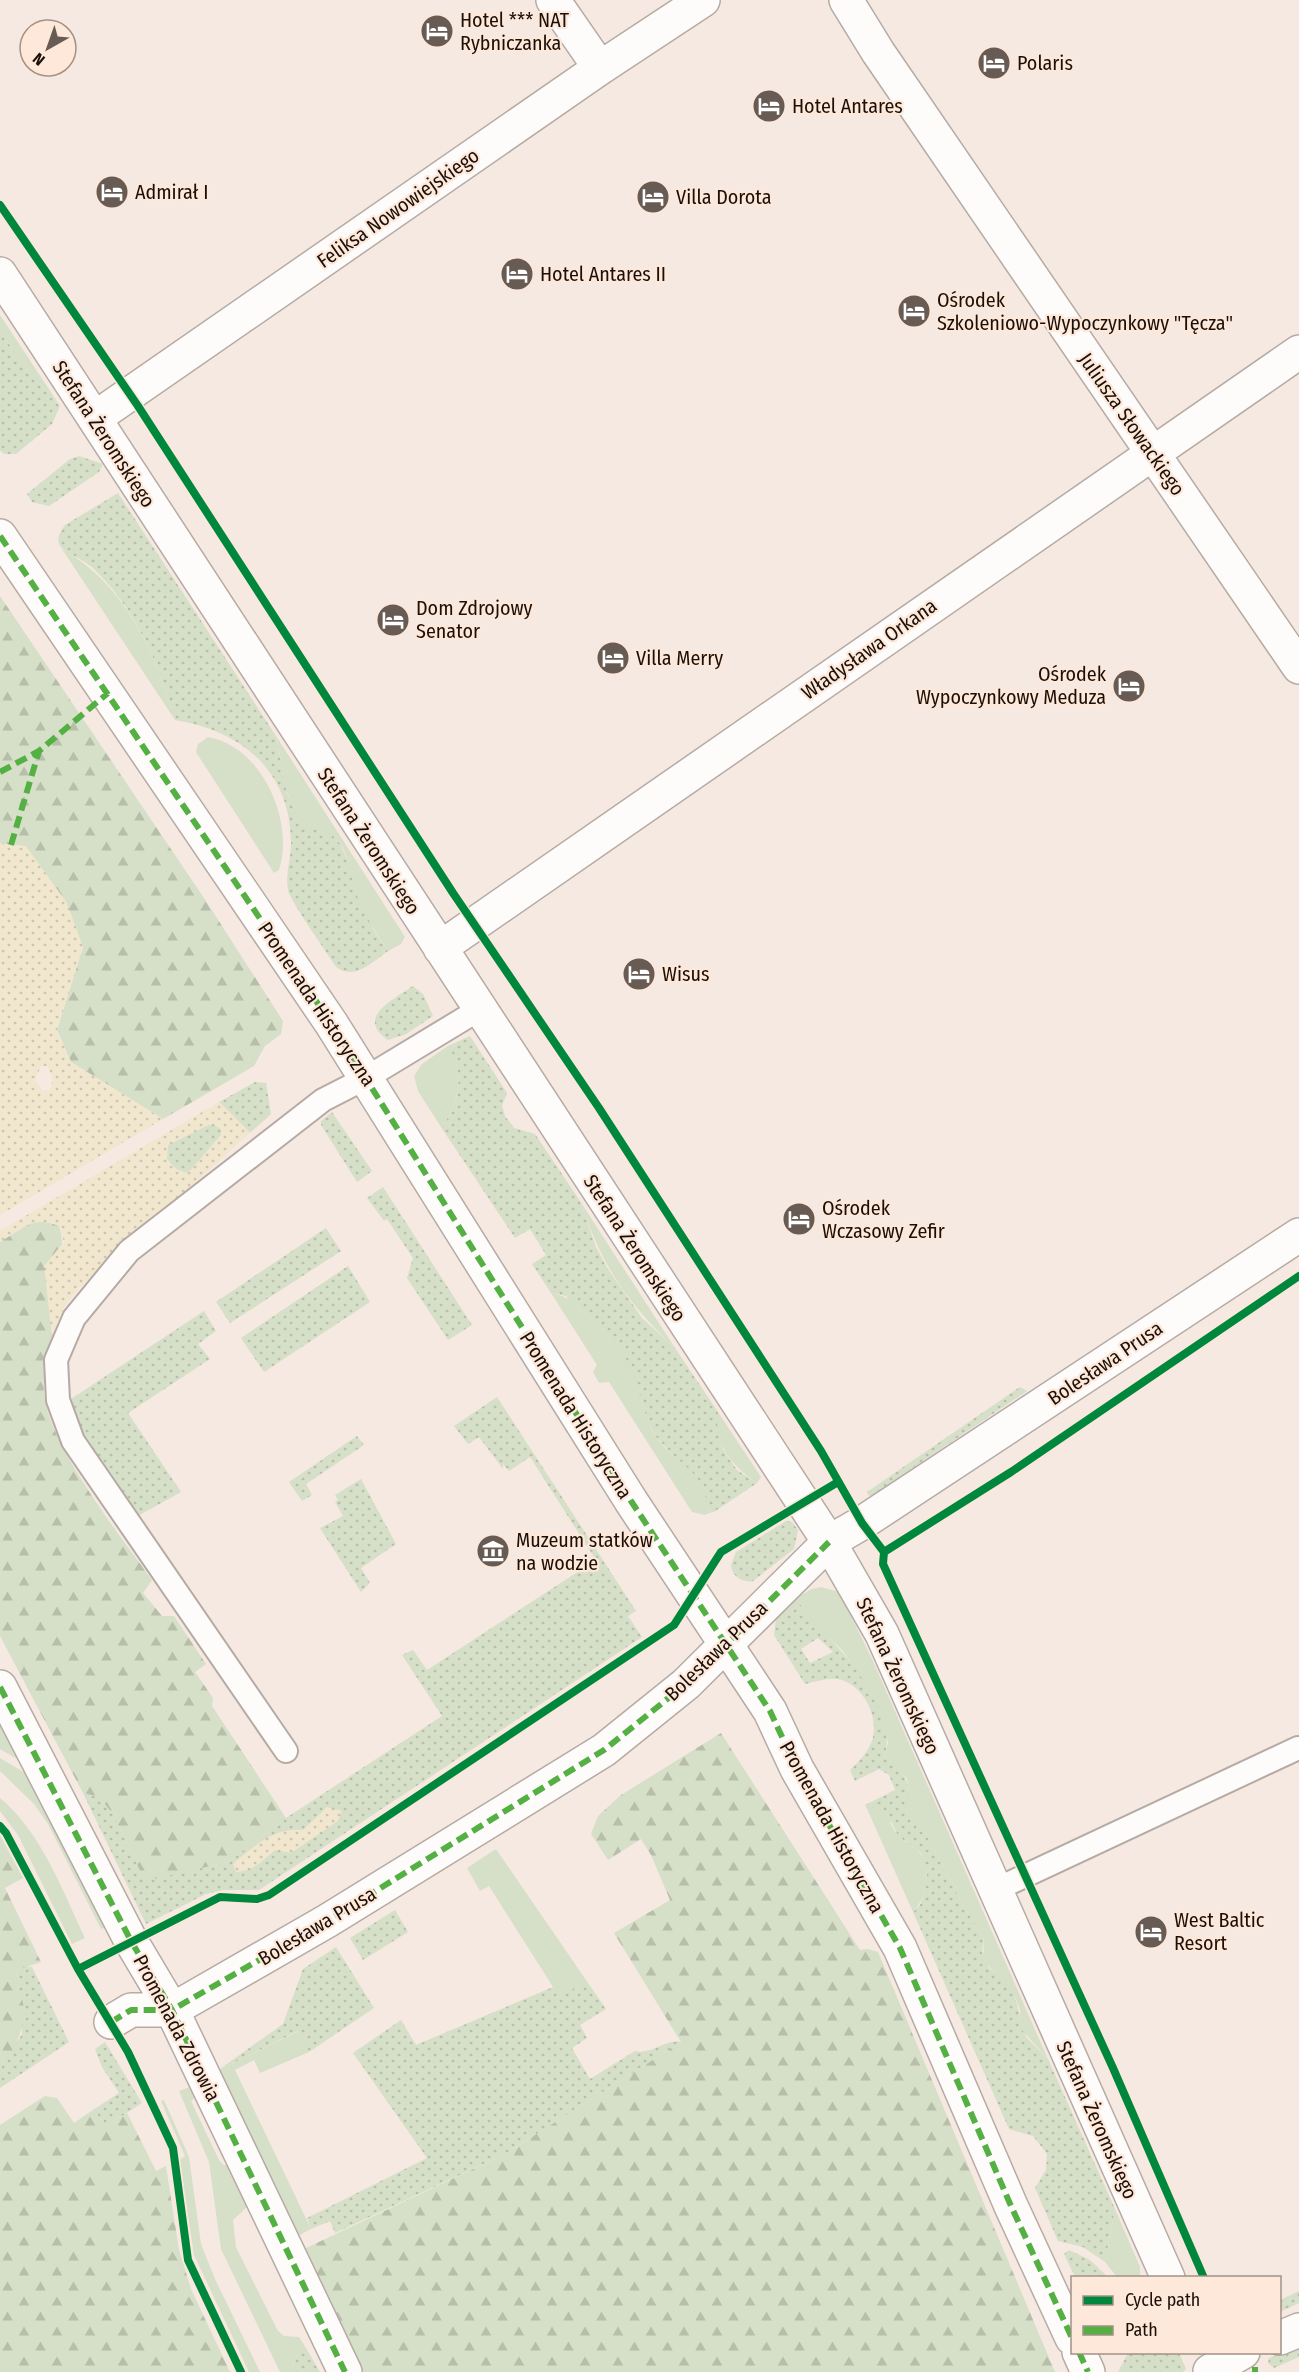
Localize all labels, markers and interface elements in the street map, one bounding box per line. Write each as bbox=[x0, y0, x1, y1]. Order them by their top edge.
place label: Hotel *** NAT Rybniczanka bbox=[460, 8, 570, 55]
hotel icon: Hotel *** NAT Rybniczanka bbox=[419, 13, 455, 49]
north arrow bbox=[18, 18, 78, 78]
hotel icon: Polaris bbox=[976, 45, 1012, 81]
text: N bbox=[29, 49, 48, 69]
place label: Polaris bbox=[1017, 51, 1073, 75]
hotel icon: Hotel Antares bbox=[751, 88, 787, 124]
place label: Hotel Antares bbox=[792, 94, 903, 118]
street label: Feliksa Nowowiejskiego bbox=[312, 143, 484, 273]
hotel icon: Admirał I bbox=[94, 174, 130, 210]
hotel icon: Villa Dorota bbox=[635, 179, 671, 215]
place label: Admirał I bbox=[135, 180, 208, 204]
place label: Villa Dorota bbox=[676, 185, 771, 209]
hotel icon: Hotel Antares II bbox=[499, 256, 535, 292]
place label: Hotel Antares II bbox=[540, 262, 666, 286]
place label: Ośrodek Szkoleniowo-Wypoczynkowy "Tęcza" bbox=[937, 288, 1233, 335]
hotel icon: Ośrodek Szkoleniowo-Wypoczynkowy "Tęcza" bbox=[896, 293, 932, 329]
street label: Juliusza Słowackiego bbox=[1074, 348, 1190, 500]
street label: Stefana Żeromskiego bbox=[48, 356, 160, 512]
street label: Władysława Orkana bbox=[797, 593, 941, 705]
place label: Dom Zdrojowy Senator bbox=[416, 596, 533, 643]
hotel icon: Dom Zdrojowy Senator bbox=[375, 602, 411, 638]
hotel icon: Villa Merry bbox=[595, 640, 631, 676]
place label: Villa Merry bbox=[636, 646, 723, 670]
place label: Ośrodek Wypoczynkowy Meduza bbox=[916, 662, 1107, 709]
hotel icon: Ośrodek Wypoczynkowy Meduza bbox=[1111, 668, 1147, 704]
street label: Stefana Żeromskiego bbox=[313, 763, 425, 919]
street label: Promenada Historyczna bbox=[253, 917, 381, 1091]
hotel icon: Wisus bbox=[621, 956, 657, 992]
place label: Wisus bbox=[662, 962, 710, 986]
street label: Stefana Żeromskiego bbox=[579, 1170, 691, 1326]
place label: Ośrodek Wczasowy Zefir bbox=[822, 1196, 945, 1243]
hotel icon: Ośrodek Wczasowy Zefir bbox=[781, 1201, 817, 1237]
street label: Bolesława Prusa bbox=[1043, 1316, 1167, 1410]
street label: Promenada Historyczna bbox=[515, 1327, 637, 1503]
place label: Muzeum statków na wodzie bbox=[516, 1528, 653, 1575]
museum icon: Muzeum statków na wodzie bbox=[475, 1533, 511, 1569]
street label: Stefana Żeromskiego bbox=[851, 1594, 945, 1758]
street label: Bolesława Prusa bbox=[660, 1596, 772, 1706]
street label: Promenada Historyczna bbox=[775, 1737, 889, 1917]
street label: Bolesława Prusa bbox=[254, 1881, 380, 1971]
place label: West Baltic Resort bbox=[1174, 1908, 1265, 1955]
hotel icon: West Baltic Resort bbox=[1133, 1914, 1169, 1950]
street label: Promenada Zdrowia bbox=[128, 1951, 226, 2105]
street label: Stefana Żeromskiego bbox=[1051, 2037, 1143, 2203]
legend bbox=[1071, 2276, 1281, 2354]
text: Cycle path bbox=[1125, 2289, 1200, 2311]
text: Path bbox=[1125, 2319, 1158, 2341]

